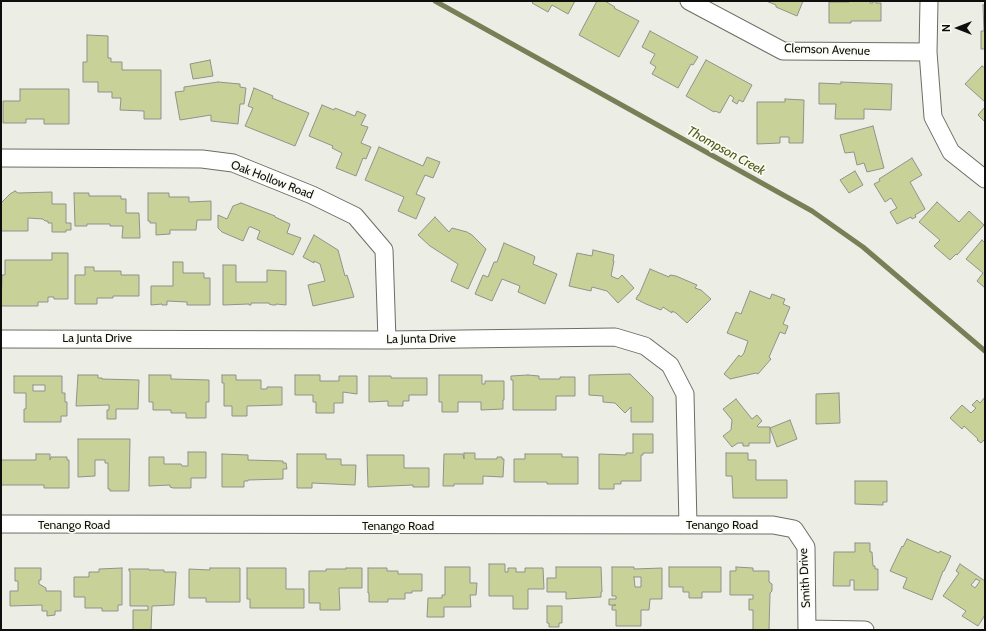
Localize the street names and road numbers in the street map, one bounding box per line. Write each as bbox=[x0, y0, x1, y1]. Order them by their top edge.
street label: Clemson Avenue bbox=[784, 41, 870, 59]
street label: Oak Hollow Road bbox=[229, 158, 315, 202]
street label: La Junta Drive bbox=[62, 331, 132, 345]
street label: La Junta Drive bbox=[386, 331, 456, 347]
street label: Tenango Road bbox=[38, 518, 110, 532]
street label: Tenango Road bbox=[686, 518, 758, 532]
street label: Tenango Road bbox=[362, 519, 434, 533]
street label: Smith Drive bbox=[796, 548, 814, 608]

